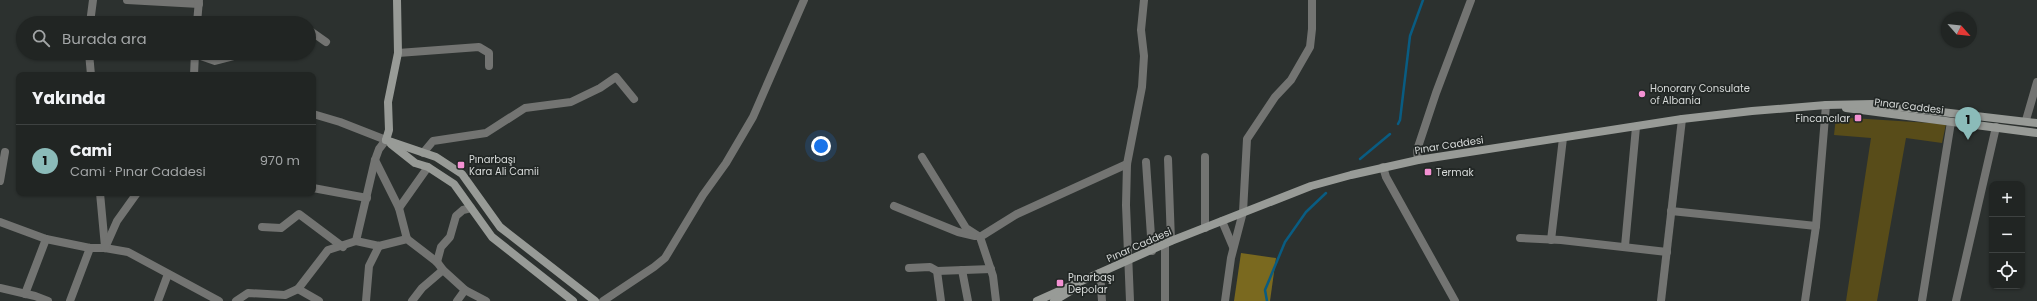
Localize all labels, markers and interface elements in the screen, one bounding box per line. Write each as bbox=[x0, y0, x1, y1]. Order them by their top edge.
north arrow bbox=[1941, 12, 1977, 48]
search box bbox=[16, 16, 316, 60]
icon: search bbox=[30, 27, 52, 49]
text: Burada ara bbox=[62, 28, 147, 49]
place label: Honorary Consulate of Albania bbox=[1650, 81, 1750, 108]
text: Yakında bbox=[32, 86, 105, 110]
marker: Honorary Consulate of Albania bbox=[1637, 89, 1647, 99]
street label: Pınar Caddesi bbox=[1873, 94, 1945, 118]
pin: 1 bbox=[1955, 107, 1981, 140]
place label: Fincancılar bbox=[1795, 111, 1850, 126]
marker: Fincancılar bbox=[1853, 113, 1863, 123]
street label: Pınar Caddesi bbox=[1413, 132, 1485, 158]
your location bbox=[811, 136, 831, 156]
text: Cami bbox=[70, 140, 112, 161]
text: 1 bbox=[43, 151, 47, 170]
text: 970 m bbox=[260, 151, 300, 170]
place label: Pınarbaşı Kara Ali Camii bbox=[469, 152, 539, 179]
marker: Pınarbaşı Kara Ali Camii bbox=[456, 160, 466, 170]
text: Cami · Pınar Caddesi bbox=[70, 162, 206, 181]
place label: Termak bbox=[1436, 165, 1474, 180]
marker: Termak bbox=[1423, 167, 1433, 177]
map controls bbox=[1989, 181, 2025, 289]
button: + bbox=[1989, 181, 2025, 217]
button: − bbox=[1989, 217, 2025, 253]
street label: Pınar Caddesi bbox=[1104, 224, 1174, 266]
button: locate bbox=[1989, 253, 2025, 289]
place label: Pınarbaşı Depolar bbox=[1068, 270, 1114, 297]
marker: Pınarbaşı Depolar bbox=[1055, 278, 1065, 288]

